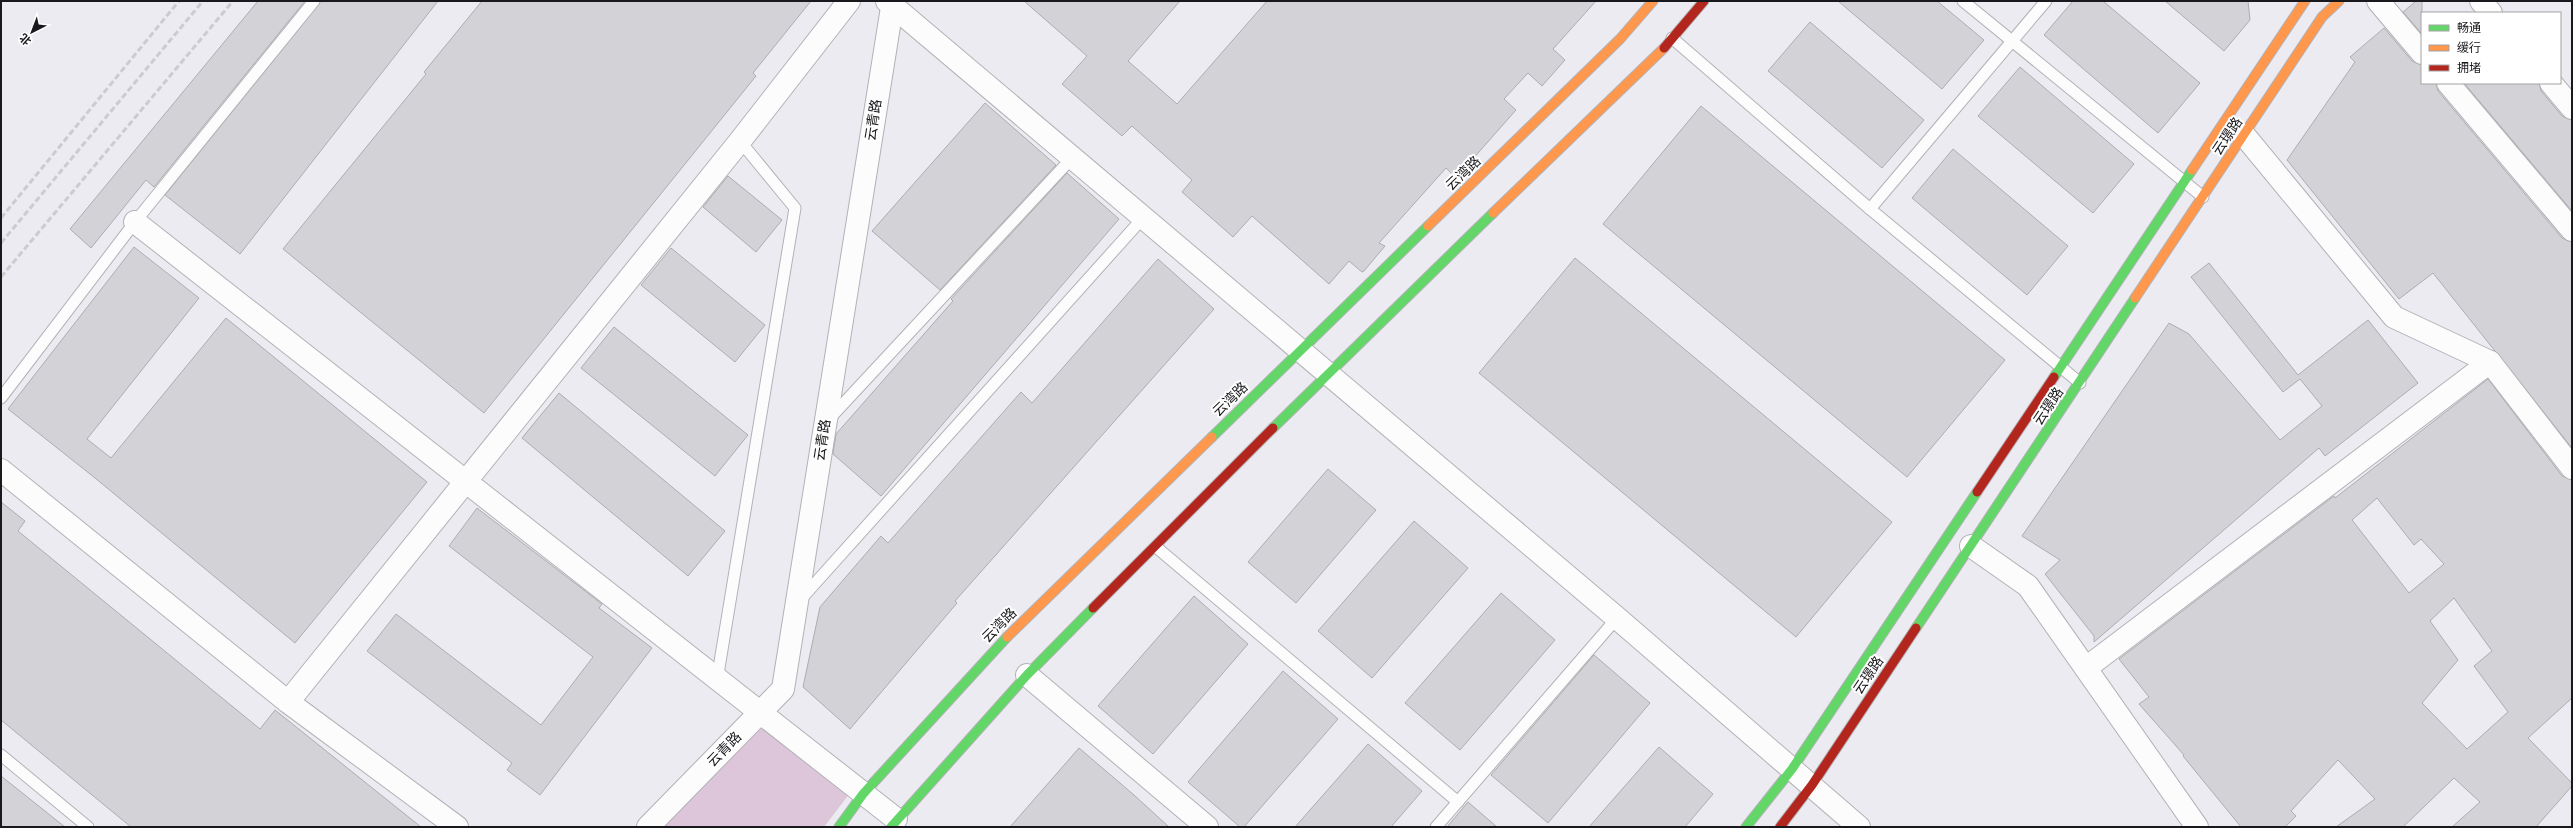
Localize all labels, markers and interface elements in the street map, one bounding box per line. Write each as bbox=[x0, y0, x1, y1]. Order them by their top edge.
north arrow bbox=[12, 12, 52, 52]
legend bbox=[2421, 12, 2561, 84]
text: 畅通 bbox=[2457, 20, 2481, 35]
text: 北 bbox=[17, 31, 34, 48]
text: 缓行 bbox=[2457, 40, 2481, 55]
text: 拥堵 bbox=[2457, 60, 2481, 75]
street label: 云青路 bbox=[861, 98, 885, 142]
street label: 云璟路 bbox=[2208, 114, 2246, 158]
street label: 云湾路 bbox=[1442, 152, 1484, 194]
street label: 云湾路 bbox=[1209, 378, 1251, 420]
street label: 云璟路 bbox=[2029, 384, 2067, 428]
street label: 云青路 bbox=[810, 418, 834, 462]
street label: 云湾路 bbox=[978, 604, 1020, 646]
street label: 云璟路 bbox=[1849, 653, 1887, 697]
street label: 云青路 bbox=[703, 728, 745, 770]

